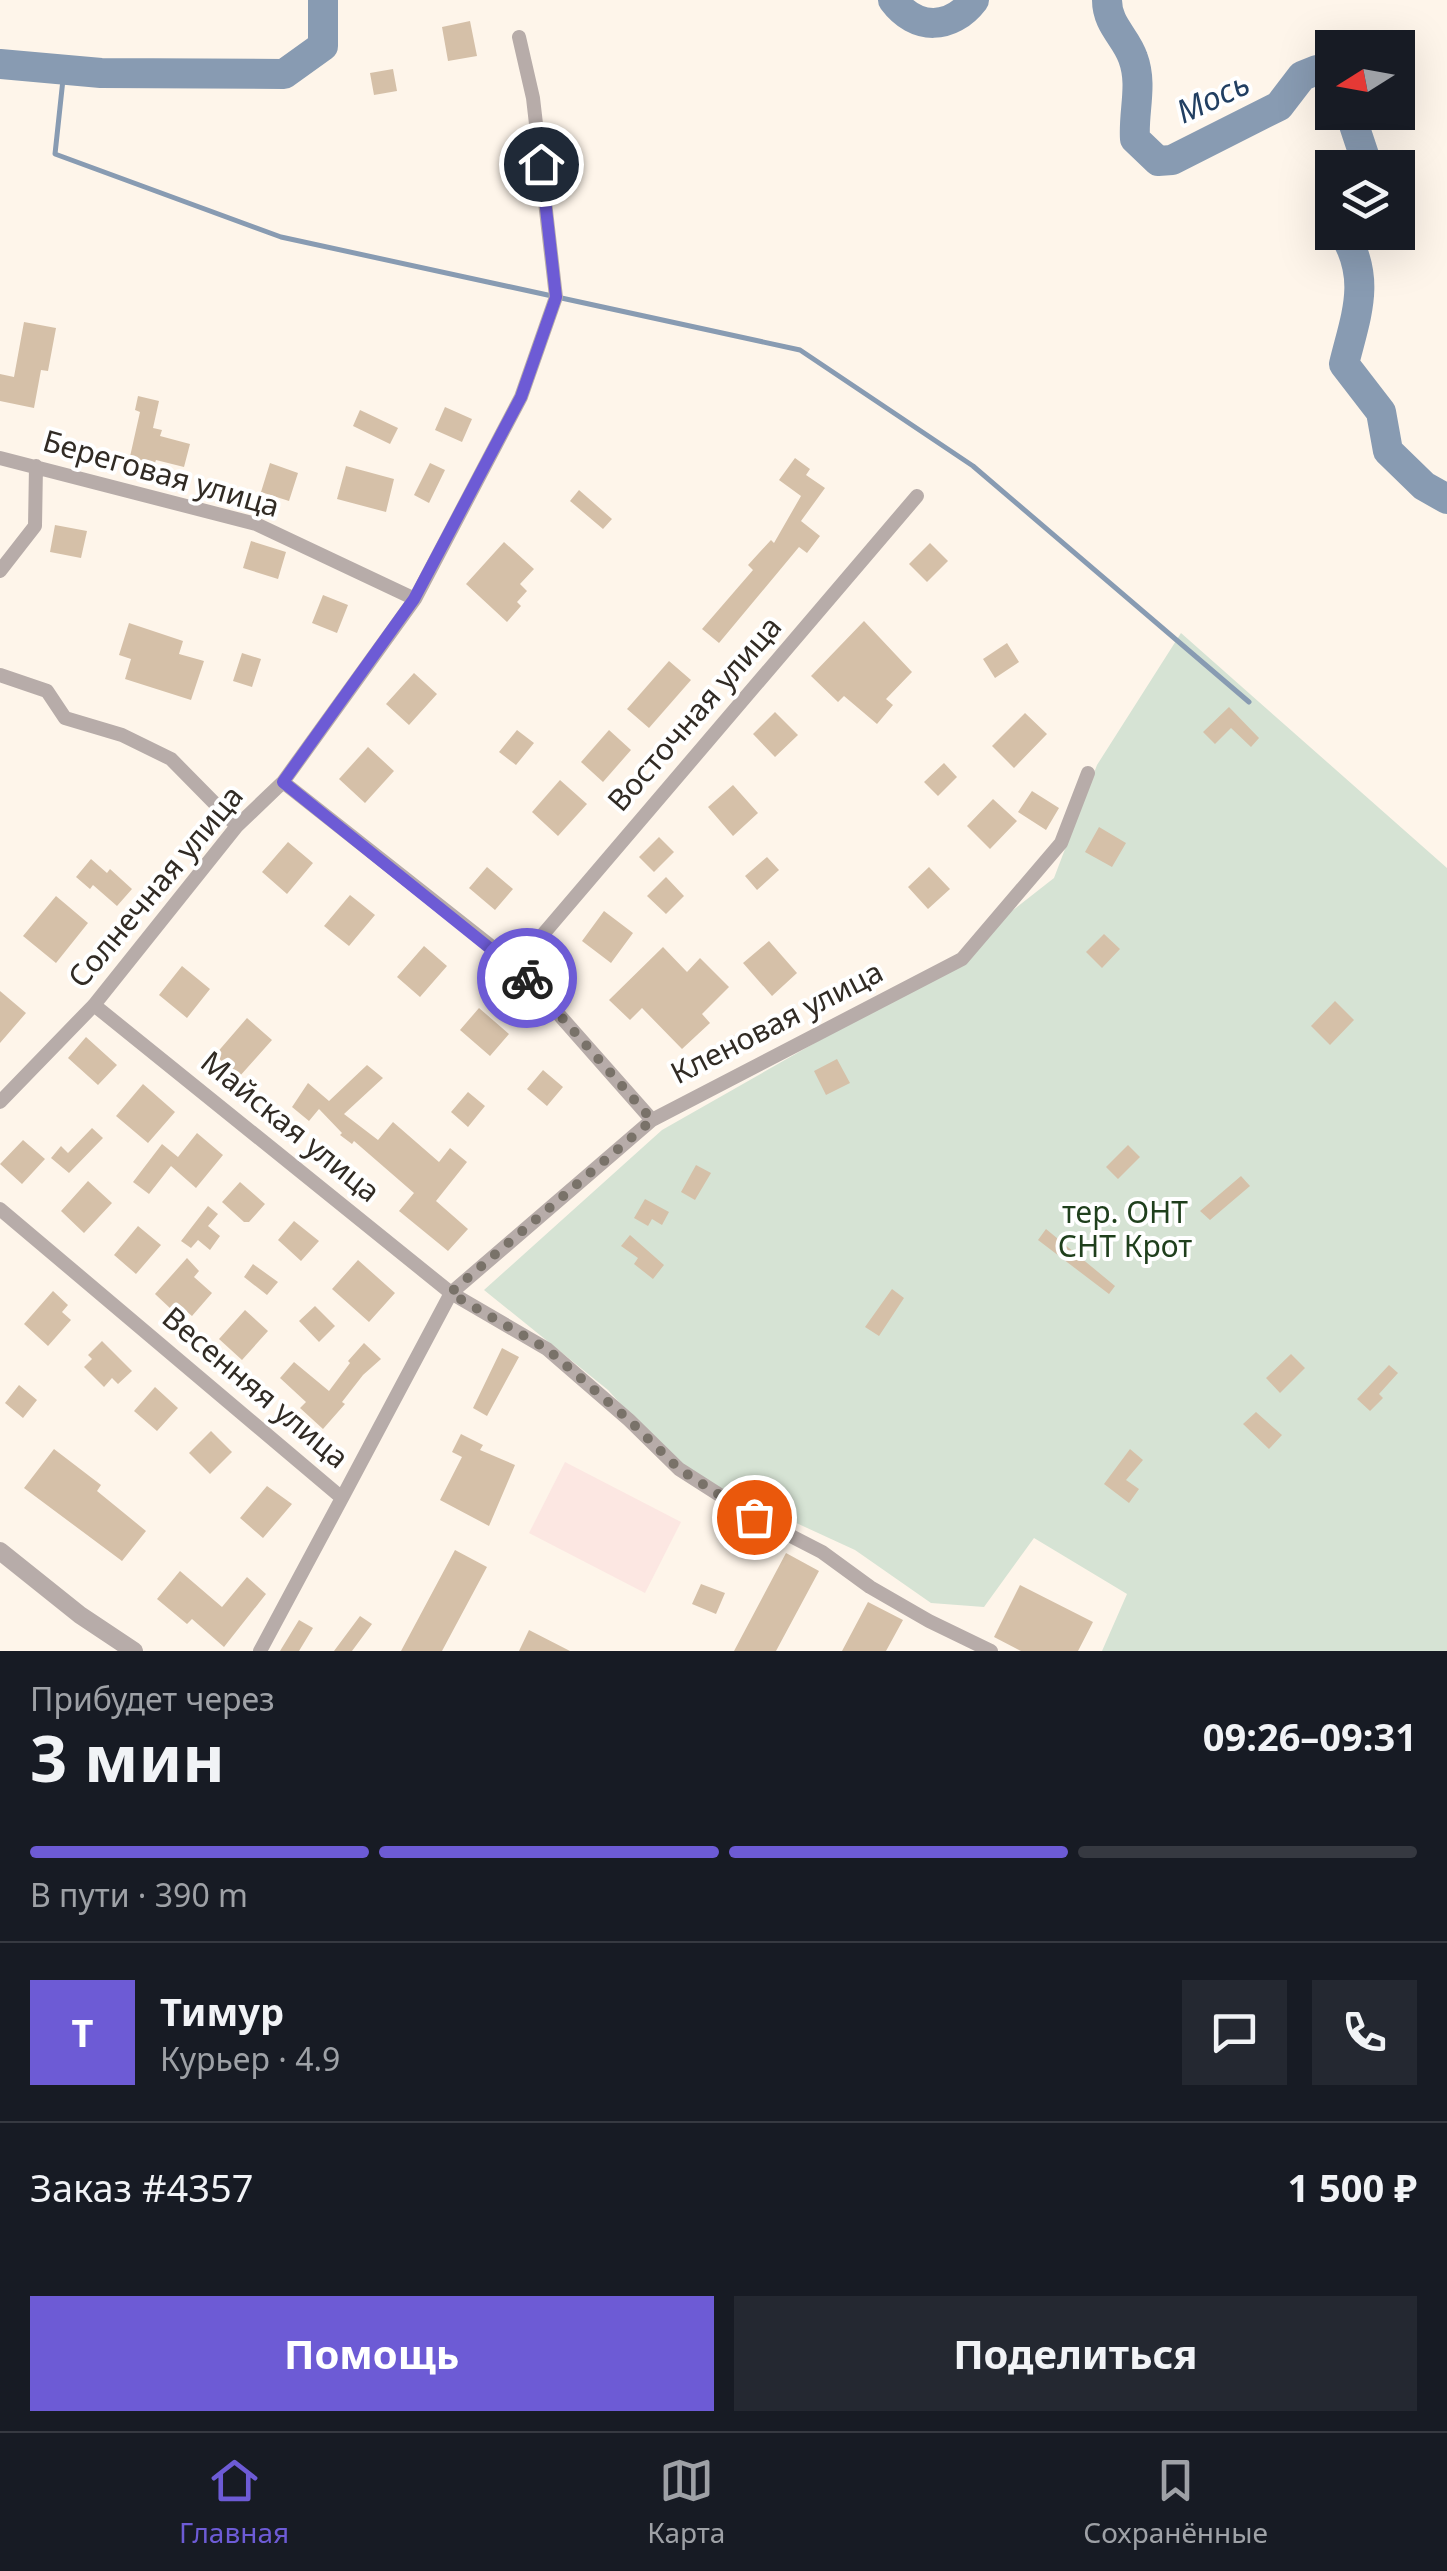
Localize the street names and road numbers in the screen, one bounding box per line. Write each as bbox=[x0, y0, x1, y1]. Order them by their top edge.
street label: Береговая улица bbox=[38, 419, 284, 526]
street label: Восточная улица bbox=[598, 607, 790, 819]
street label: Солнечная улица bbox=[58, 776, 252, 996]
street label: Кленовая улица bbox=[663, 951, 889, 1093]
street label: Майская улица bbox=[193, 1041, 389, 1211]
street label: Весенняя улица bbox=[154, 1297, 358, 1477]

